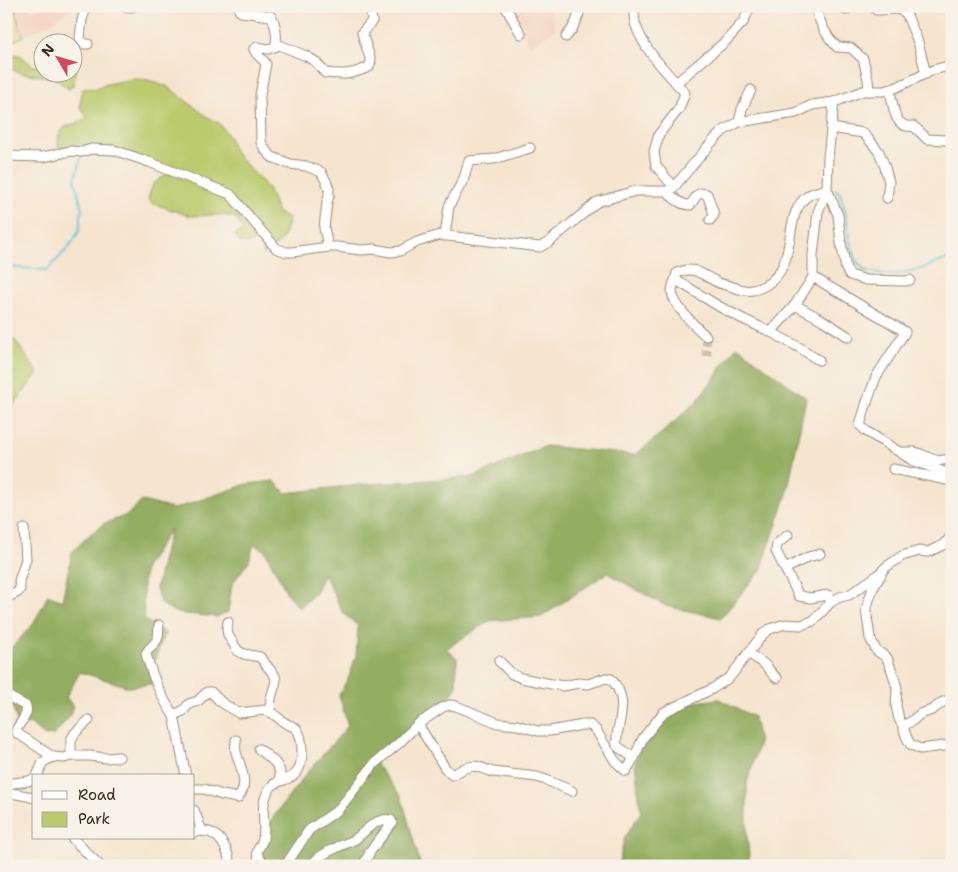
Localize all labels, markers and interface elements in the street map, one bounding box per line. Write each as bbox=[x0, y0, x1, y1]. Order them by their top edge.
north arrow bbox=[32, 32, 82, 82]
text: N bbox=[37, 40, 58, 60]
legend bbox=[32, 774, 195, 840]
text: Road bbox=[78, 785, 116, 805]
text: Park bbox=[78, 809, 110, 829]

